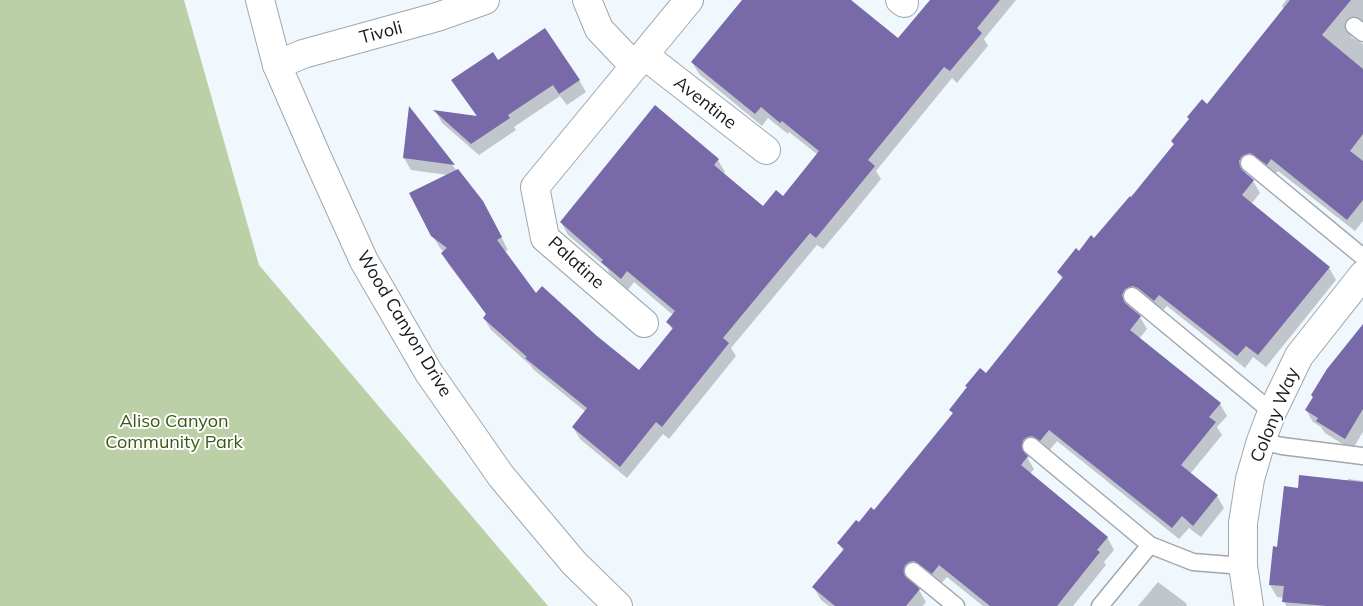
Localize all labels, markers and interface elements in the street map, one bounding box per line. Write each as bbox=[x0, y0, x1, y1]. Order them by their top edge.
street label: Tivoli bbox=[357, 17, 405, 49]
street label: Aventine bbox=[669, 72, 741, 134]
street label: Palatine bbox=[543, 232, 609, 294]
street label: Wood Canyon Drive bbox=[352, 247, 456, 401]
street label: Colony Way bbox=[1246, 364, 1304, 466]
park label: Aliso Canyon Community Park bbox=[105, 411, 243, 454]

